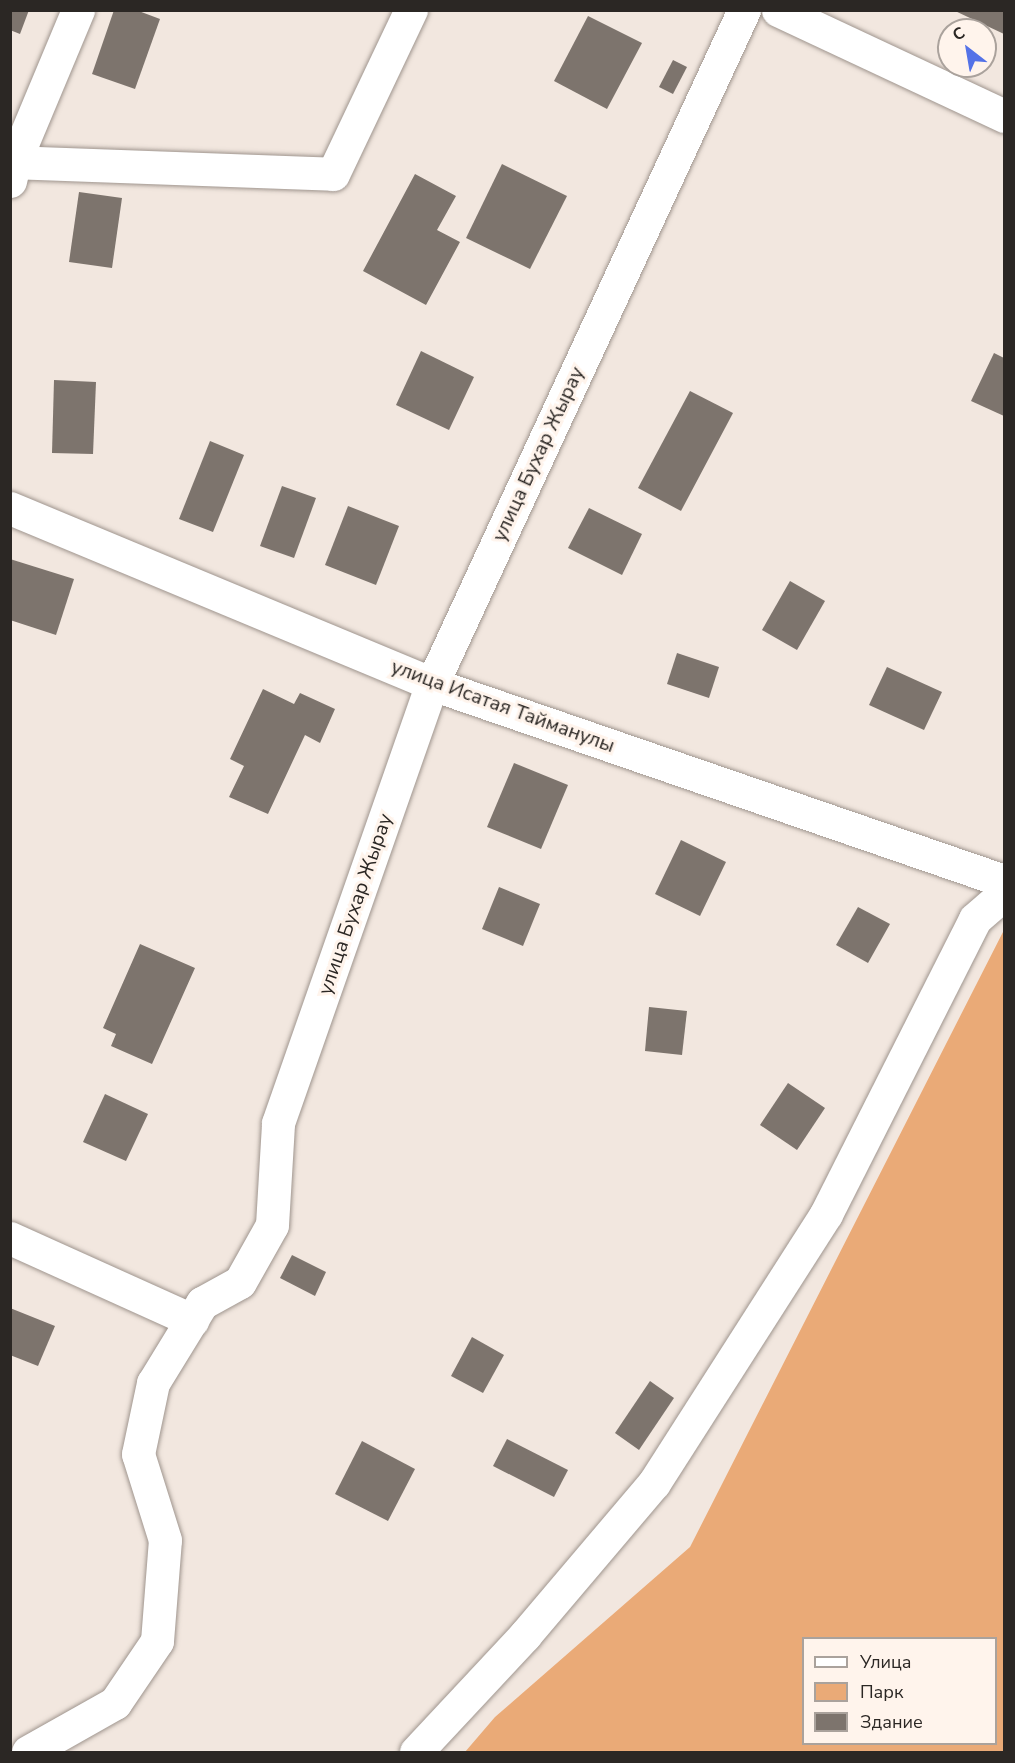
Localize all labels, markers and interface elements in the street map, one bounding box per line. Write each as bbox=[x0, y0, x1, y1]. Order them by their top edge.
north arrow bbox=[937, 18, 997, 78]
text: С bbox=[948, 22, 969, 47]
street label: улица Бухар Жырау bbox=[487, 363, 589, 545]
street label: улица Исатая Тайманулы bbox=[388, 654, 618, 758]
street label: улица Бухар Жырау bbox=[313, 810, 397, 998]
legend bbox=[802, 1637, 997, 1745]
text: Улица bbox=[860, 1650, 911, 1674]
text: Парк bbox=[860, 1680, 903, 1704]
text: Здание bbox=[860, 1710, 923, 1734]

